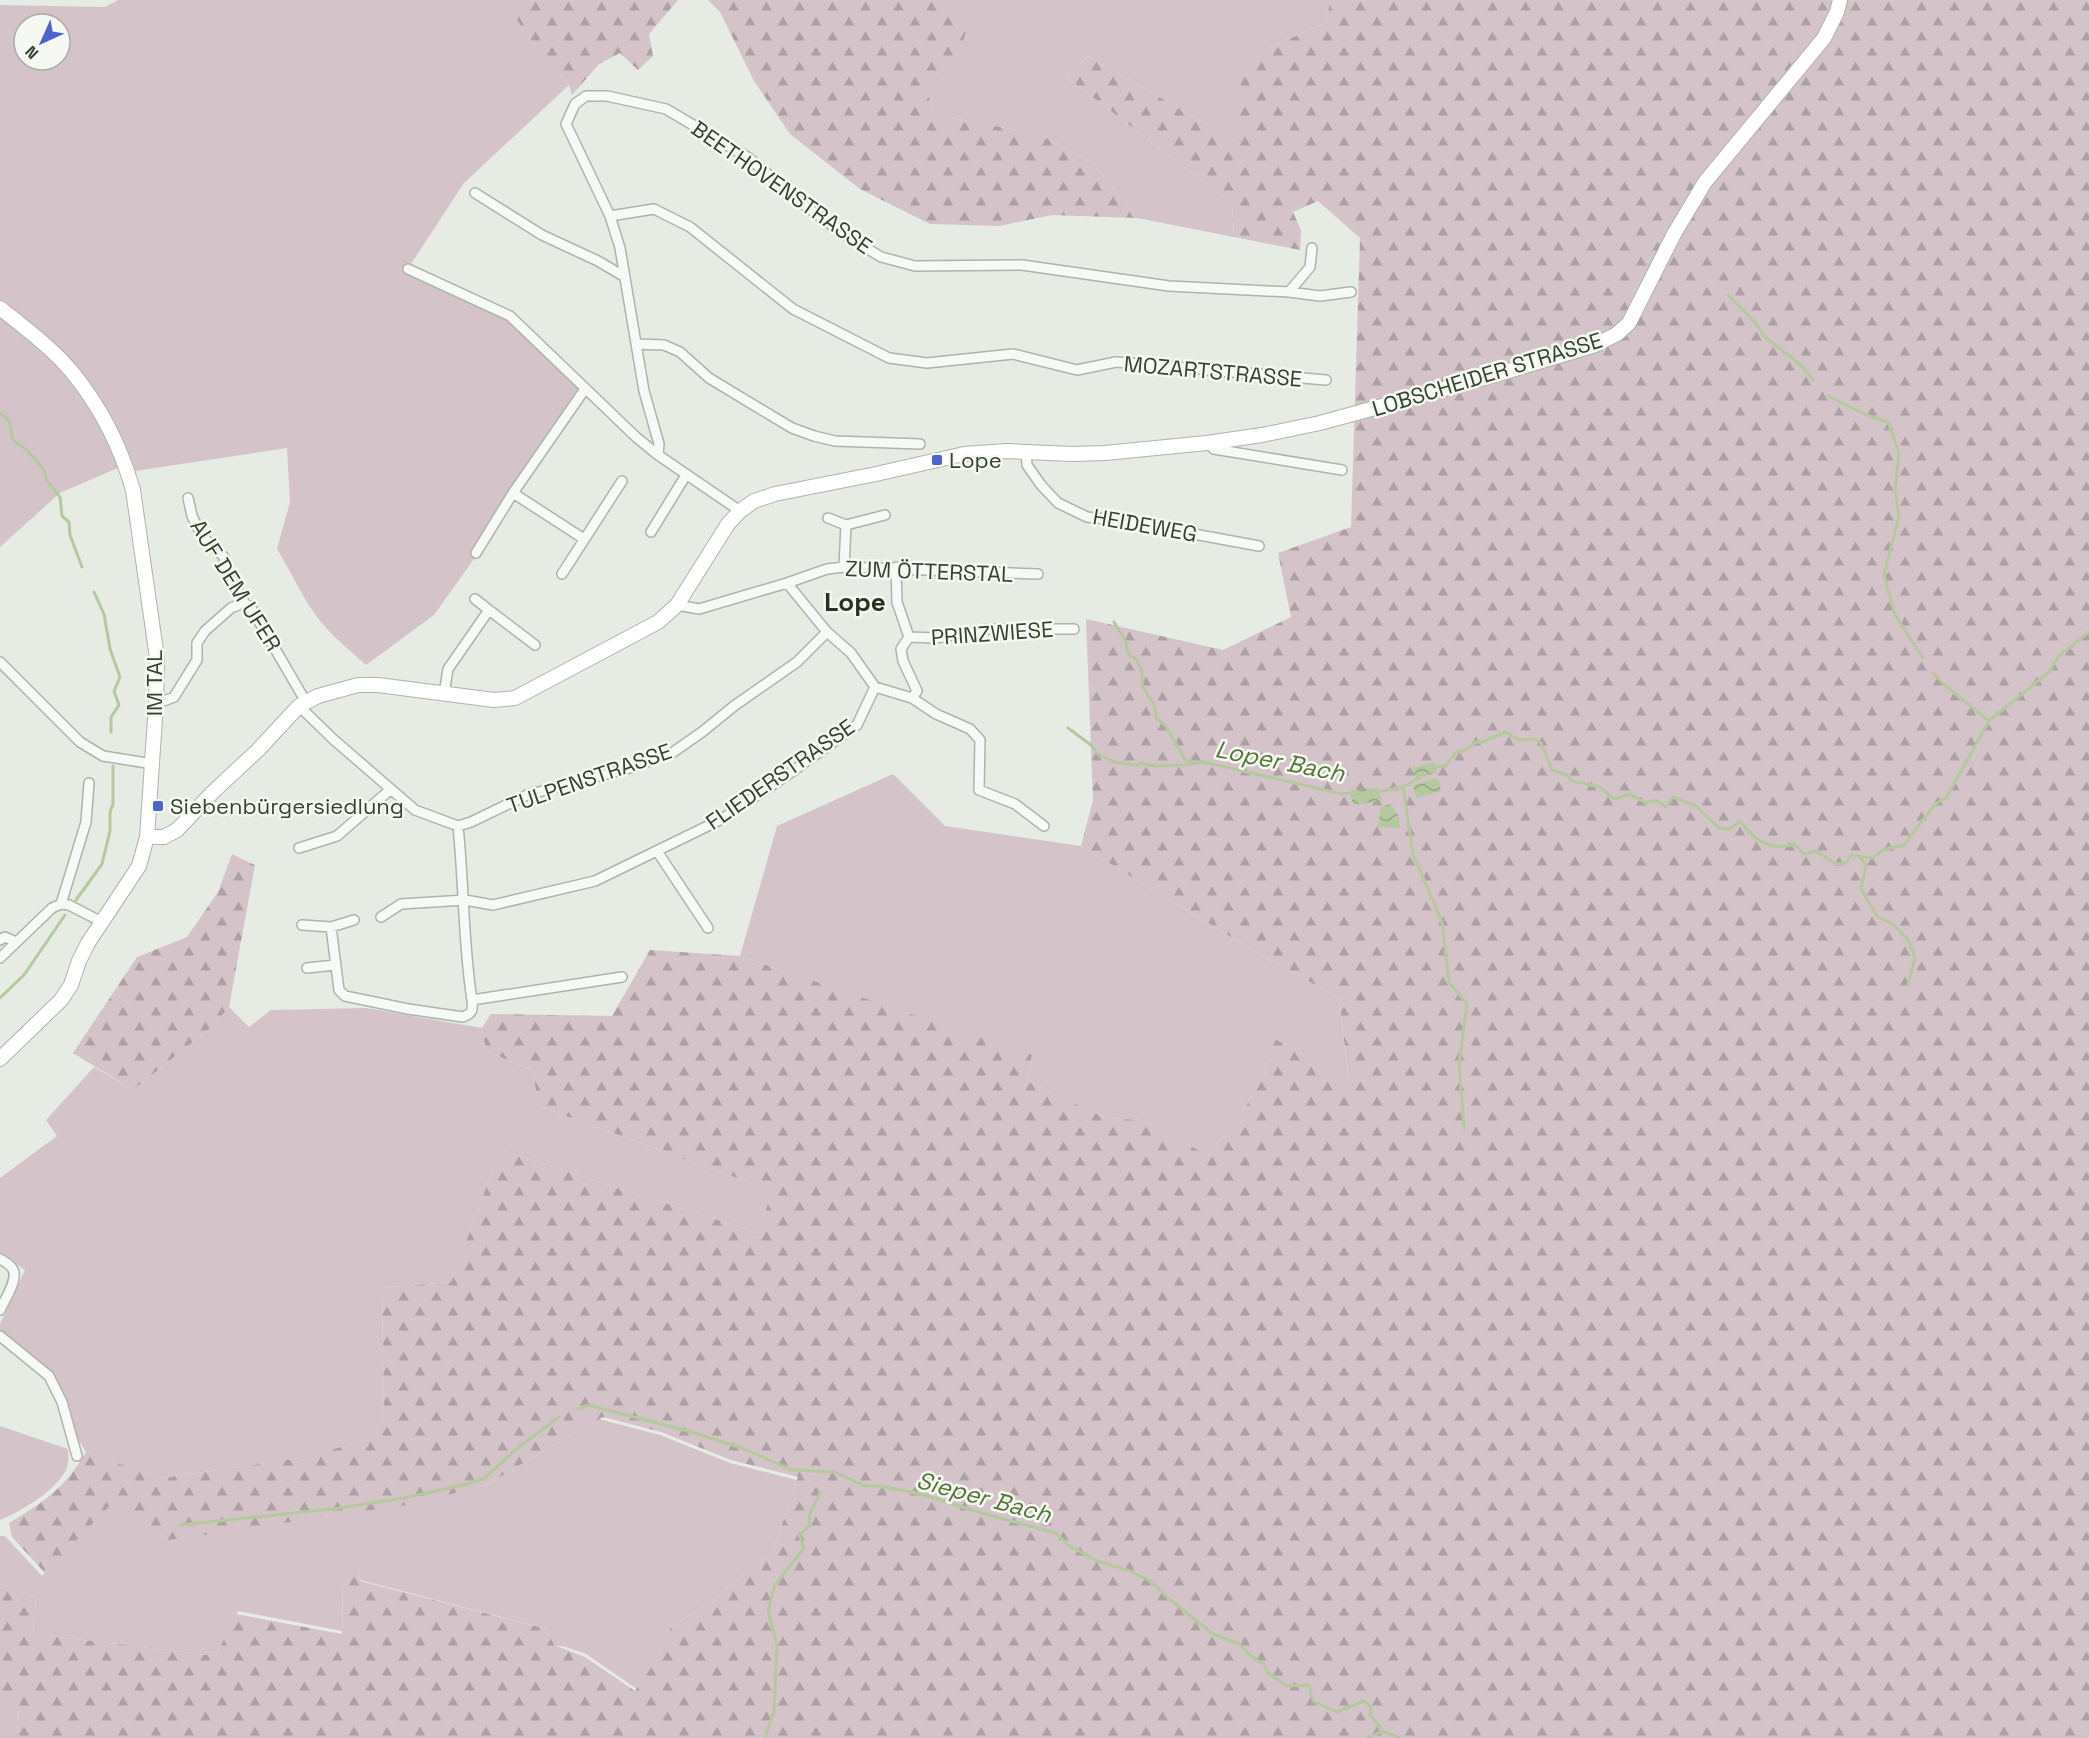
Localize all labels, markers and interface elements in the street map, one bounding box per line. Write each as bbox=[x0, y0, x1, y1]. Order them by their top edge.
north arrow bbox=[12, 12, 72, 72]
text: N bbox=[21, 41, 43, 63]
street label: BEETHOVENSTRASSE bbox=[686, 114, 878, 260]
street label: LOBSCHEIDER STRASSE bbox=[1368, 326, 1606, 422]
street label: MOZARTSTRASSE bbox=[1123, 349, 1303, 393]
place label: Lope bbox=[949, 446, 1002, 474]
marker: Lope bbox=[930, 453, 944, 467]
street label: HEIDEWEG bbox=[1091, 502, 1199, 548]
street label: AUF DEM UFER bbox=[184, 514, 288, 656]
street label: ZUM ÖTTERSTAL bbox=[844, 554, 1014, 588]
district label: Lope bbox=[824, 585, 886, 619]
street label: PRINZWIESE bbox=[930, 615, 1054, 651]
street label: IM TAL bbox=[140, 650, 168, 716]
street label: FLIEDERSTRASSE bbox=[700, 712, 860, 836]
water label: Loper Bach bbox=[1213, 733, 1349, 789]
street label: TULPENSTRASSE bbox=[503, 737, 675, 819]
place label: Siebenbürgersiedlung bbox=[170, 792, 404, 820]
marker: Siebenbürgersiedlung bbox=[151, 799, 165, 813]
water label: Sieper Bach bbox=[913, 1464, 1056, 1530]

